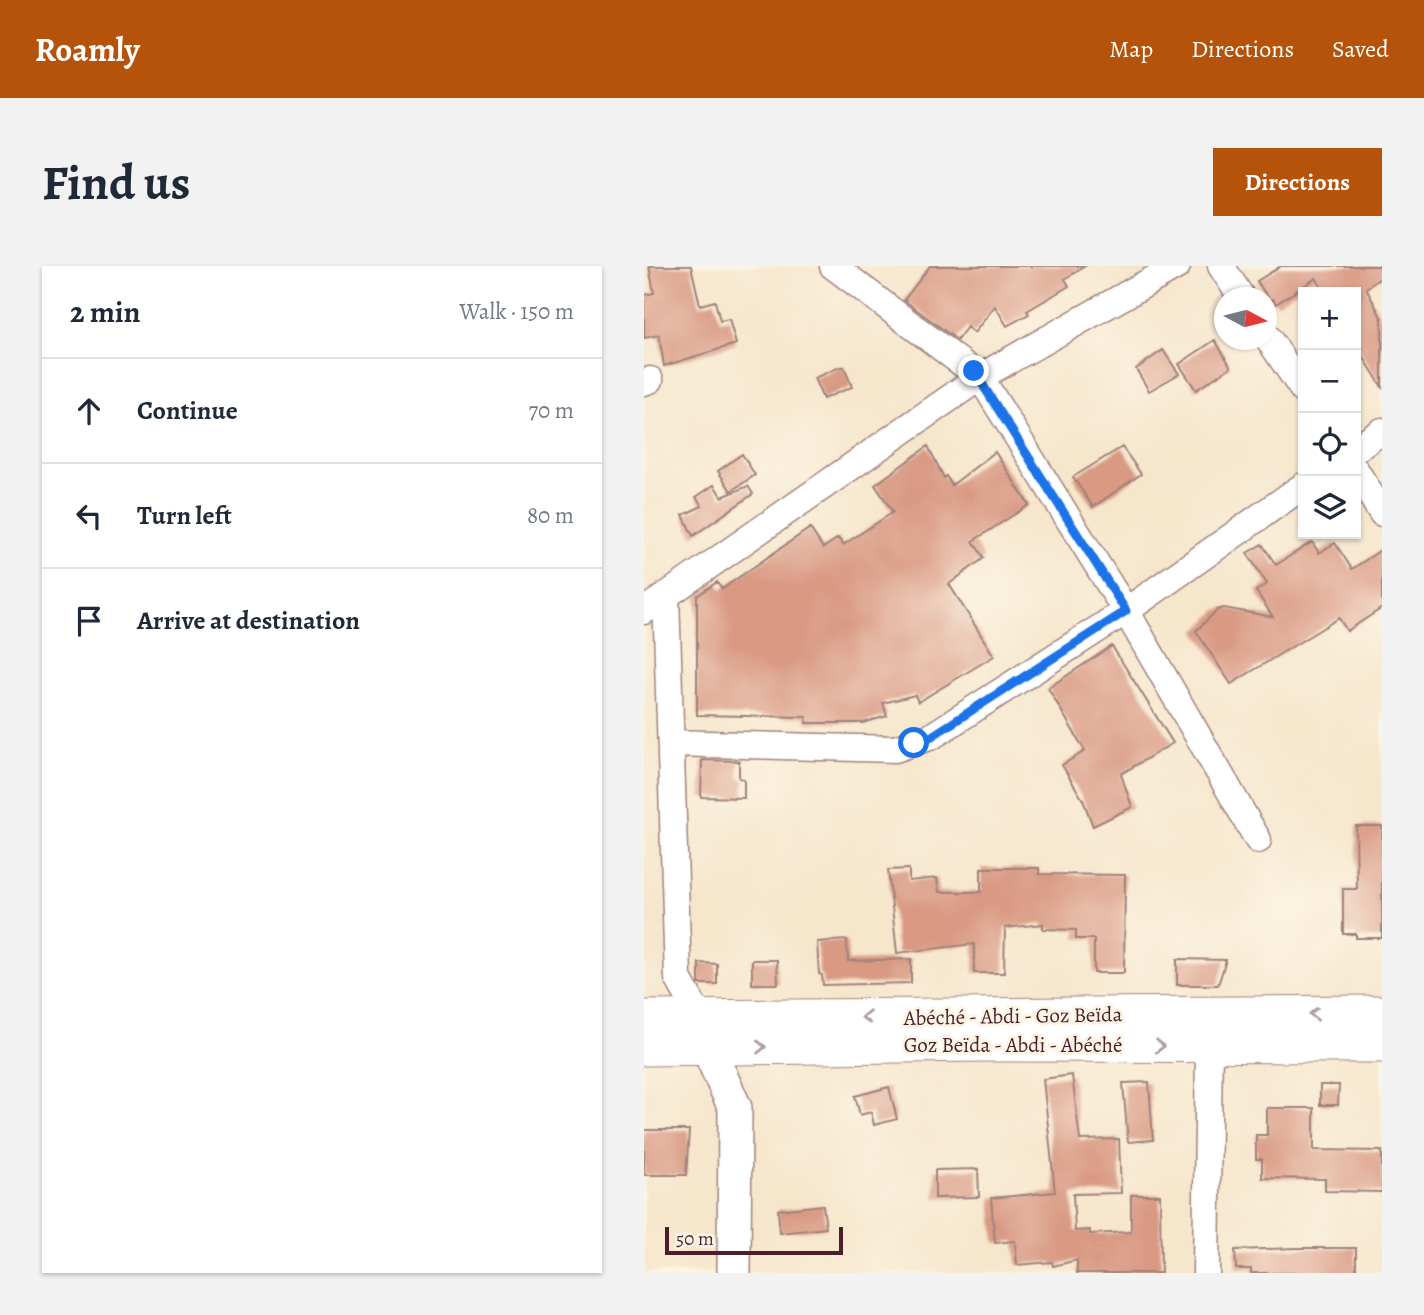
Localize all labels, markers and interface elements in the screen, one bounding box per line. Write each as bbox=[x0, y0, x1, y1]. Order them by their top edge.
text: Roamly bbox=[35, 27, 140, 72]
text: Map bbox=[1109, 33, 1153, 65]
text: Directions bbox=[1191, 33, 1294, 65]
text: Saved bbox=[1332, 33, 1389, 65]
button: Directions bbox=[1213, 148, 1382, 216]
text: Find us bbox=[42, 149, 190, 216]
north arrow bbox=[1214, 287, 1277, 350]
map controls bbox=[1298, 287, 1361, 539]
button: + bbox=[1298, 287, 1361, 350]
text: 2 min bbox=[70, 292, 140, 332]
text: Walk · 150 m bbox=[459, 296, 574, 327]
button: − bbox=[1298, 350, 1361, 413]
route end bbox=[958, 355, 989, 386]
icon: ahead bbox=[70, 392, 108, 430]
text: Continue bbox=[137, 393, 238, 428]
text: 70 m bbox=[528, 395, 574, 426]
button: locate bbox=[1298, 413, 1361, 476]
button: layers bbox=[1298, 476, 1361, 539]
icon: left bbox=[70, 497, 108, 535]
text: Turn left bbox=[137, 498, 232, 533]
text: 80 m bbox=[527, 500, 574, 531]
icon: arrive bbox=[70, 602, 108, 640]
text: Arrive at destination bbox=[137, 603, 360, 638]
route start bbox=[898, 727, 929, 758]
street label: Abéché - Abdi - Goz Beïda bbox=[902, 1000, 1123, 1032]
one-way arrow bbox=[1308, 1006, 1319, 1022]
one-way arrow bbox=[860, 1009, 871, 1025]
street label: Goz Beïda - Abdi - Abéché bbox=[904, 1031, 1122, 1059]
one-way arrow bbox=[1155, 1038, 1166, 1053]
one-way arrow bbox=[756, 1039, 767, 1055]
scale bar bbox=[665, 1224, 844, 1256]
text: 50 m bbox=[676, 1226, 714, 1252]

